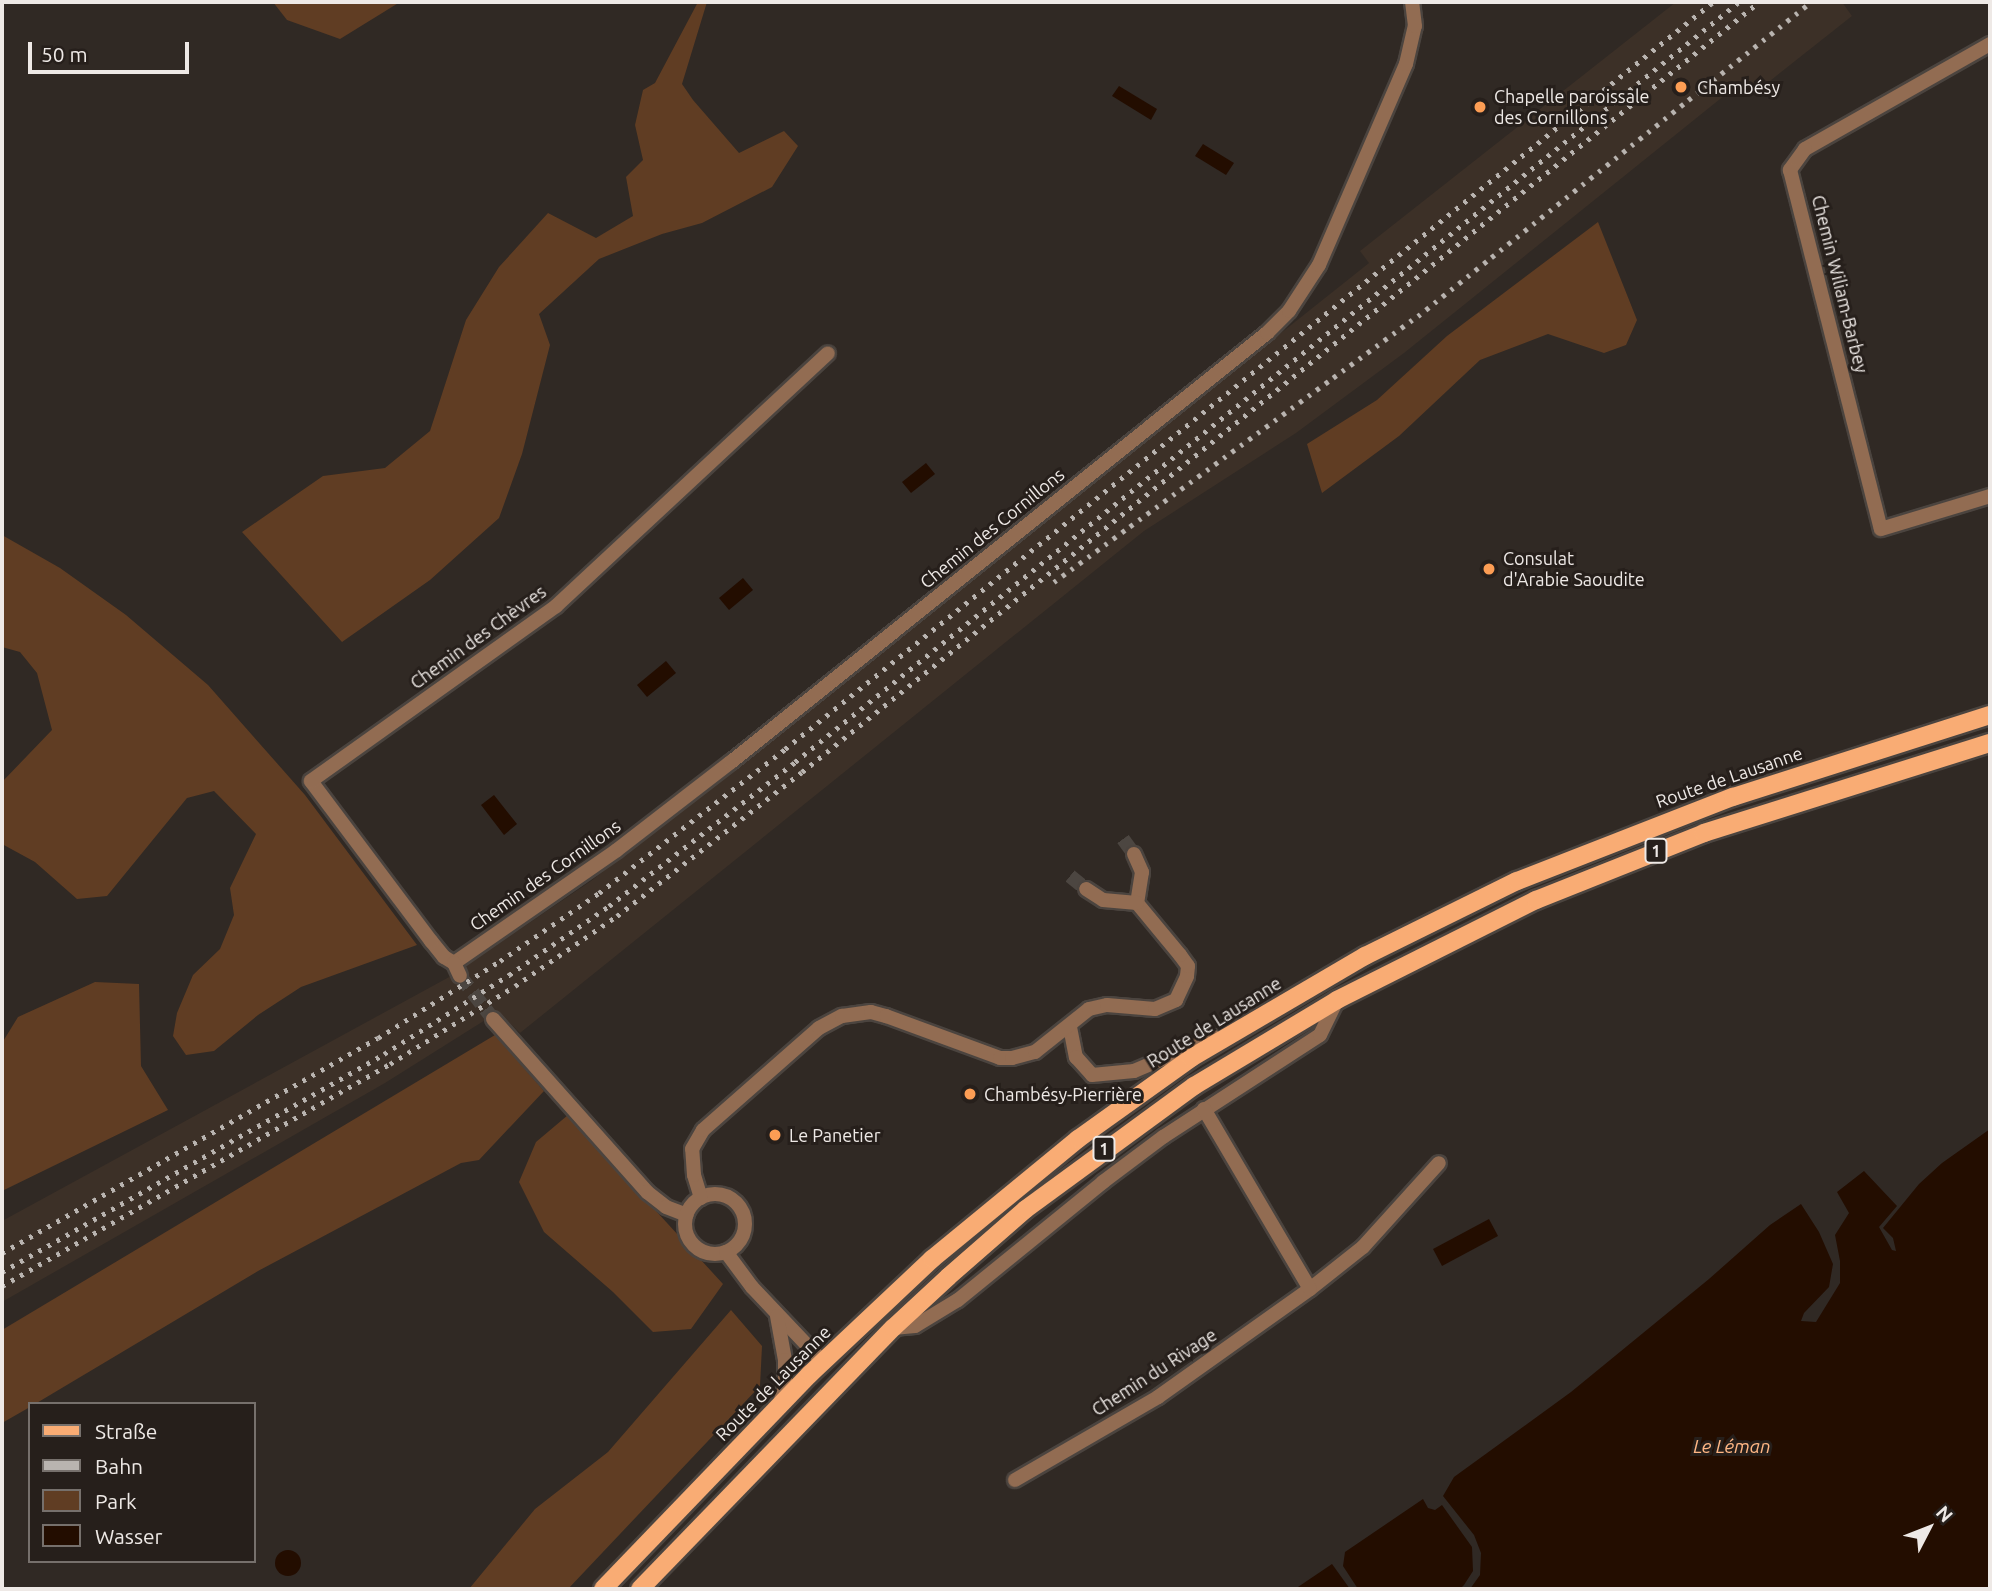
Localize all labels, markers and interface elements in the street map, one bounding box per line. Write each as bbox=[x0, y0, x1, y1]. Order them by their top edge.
scale bar bbox=[32, 28, 192, 72]
text: 50 m bbox=[41, 42, 88, 66]
place label: Chambésy bbox=[1697, 76, 1780, 98]
marker: Chambésy bbox=[1671, 77, 1691, 97]
place label: Chapelle paroissale des Cornillons bbox=[1494, 86, 1650, 128]
marker: Chapelle paroissale des Cornillons bbox=[1472, 99, 1488, 115]
street label: Chemin Wiliam-Barbey bbox=[1807, 193, 1873, 375]
street label: Chemin des Cornillons bbox=[916, 463, 1068, 593]
place label: Consulat d'Arabie Saoudite bbox=[1503, 548, 1645, 590]
marker: Consulat d'Arabie Saoudite bbox=[1481, 561, 1497, 577]
street label: Chemin des Chèvres bbox=[406, 580, 550, 694]
street label: Route de Lausanne bbox=[1653, 742, 1805, 812]
street label: Chemin des Cornillons bbox=[465, 815, 625, 935]
road number: 1 bbox=[1644, 838, 1668, 864]
street label: Route de Lausanne bbox=[1143, 972, 1285, 1072]
place label: Chambésy-Pierrière bbox=[984, 1083, 1142, 1105]
marker: Chambésy-Pierrière bbox=[962, 1086, 978, 1102]
place label: Le Panetier bbox=[789, 1124, 880, 1146]
marker: Le Panetier bbox=[767, 1127, 783, 1143]
road number: 1 bbox=[1092, 1136, 1116, 1162]
street label: Route de Lausanne bbox=[711, 1321, 835, 1445]
street label: Chemin du Rivage bbox=[1088, 1324, 1220, 1420]
legend bbox=[28, 1402, 256, 1563]
text: Straße bbox=[95, 1419, 157, 1443]
water label: Le Léman bbox=[1693, 1436, 1771, 1458]
text: Bahn bbox=[95, 1454, 143, 1478]
text: Park bbox=[95, 1489, 137, 1513]
north arrow bbox=[1894, 1493, 1964, 1563]
text: N bbox=[1932, 1501, 1958, 1527]
text: Wasser bbox=[95, 1524, 163, 1548]

